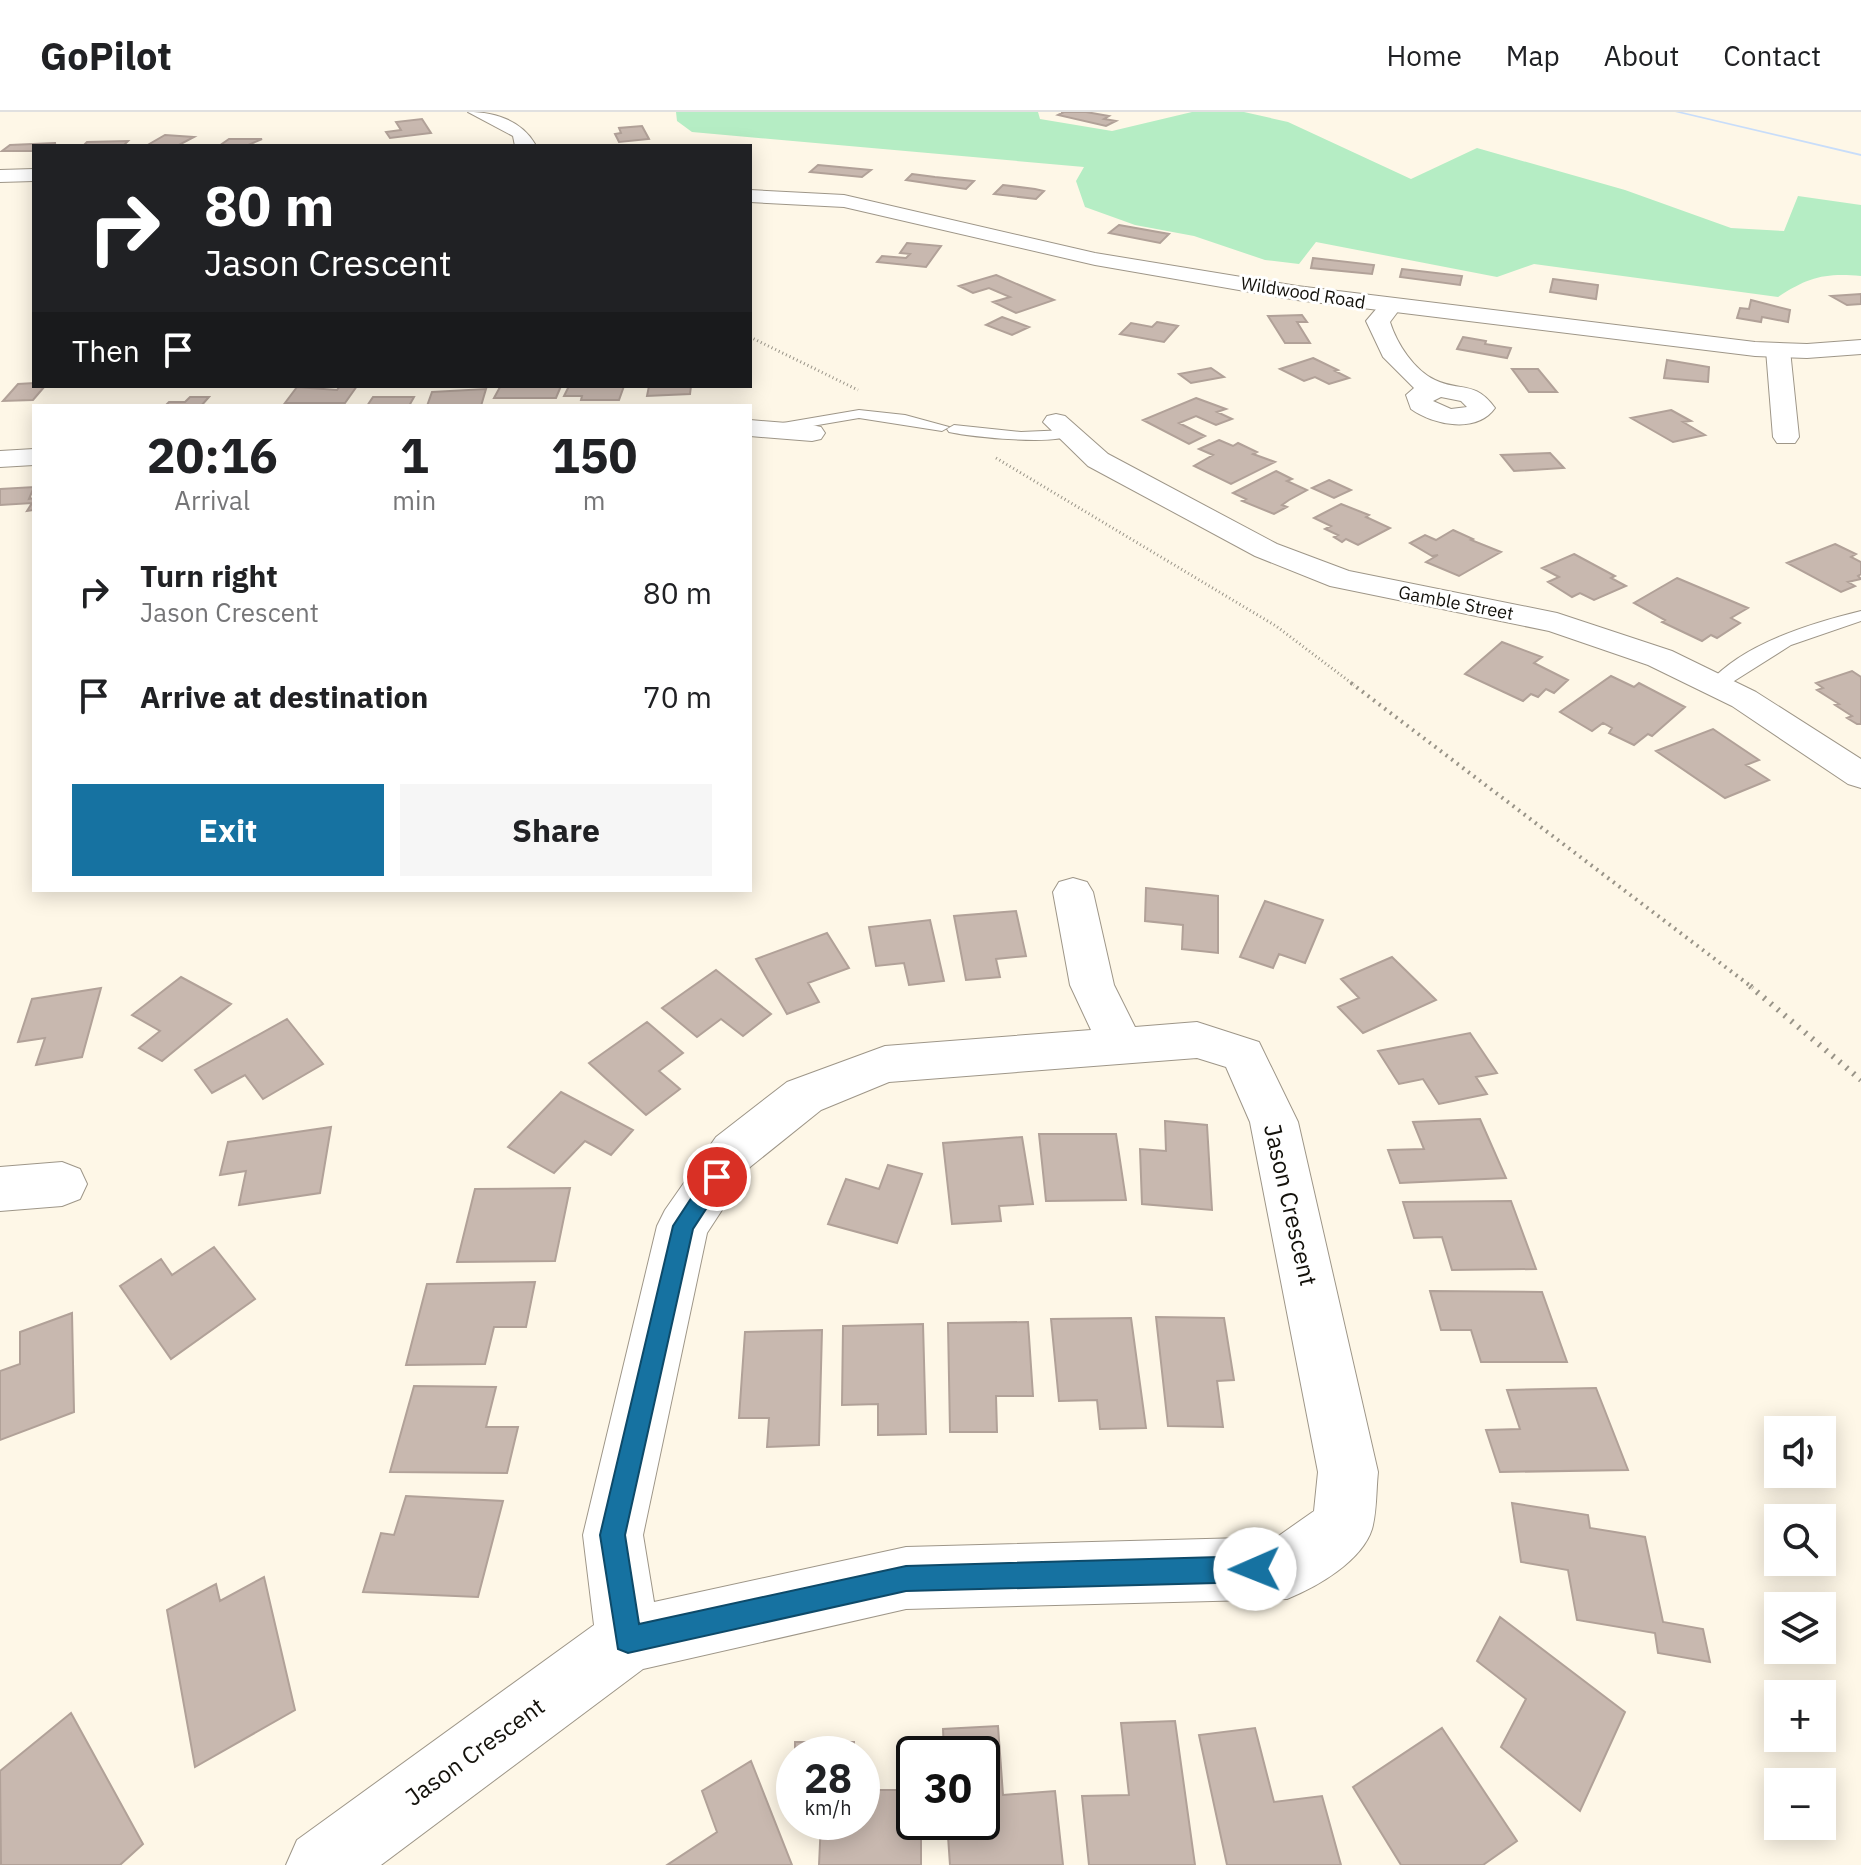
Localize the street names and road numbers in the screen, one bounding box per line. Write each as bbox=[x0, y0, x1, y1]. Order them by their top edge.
street label: Wildwood Road bbox=[1239, 271, 1367, 314]
street label: Gamble Street bbox=[1397, 580, 1516, 625]
street label: Jason Crescent bbox=[1257, 1121, 1325, 1289]
street label: Jason Crescent bbox=[398, 1690, 551, 1813]

